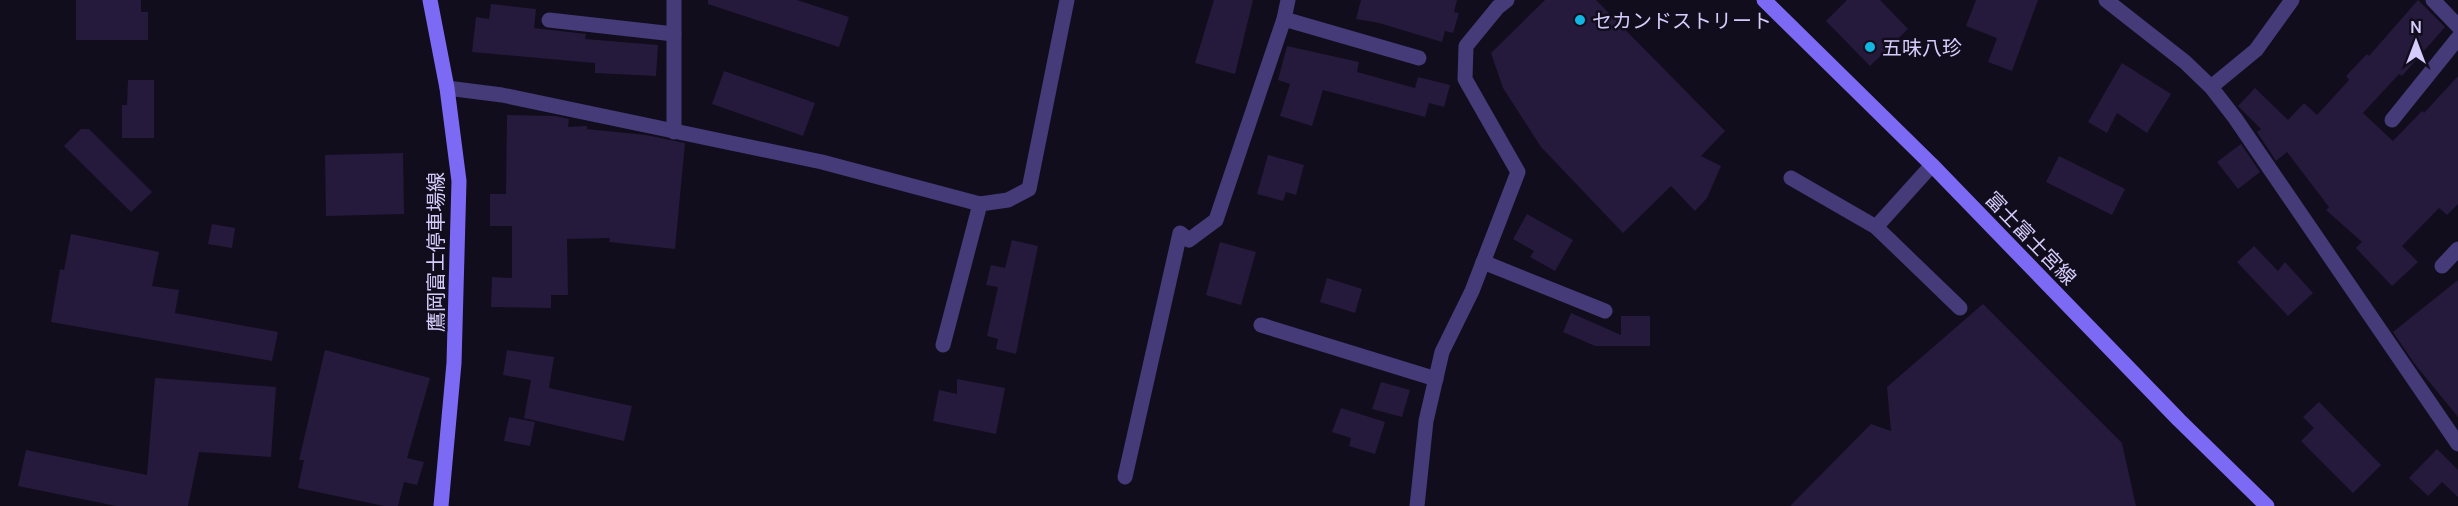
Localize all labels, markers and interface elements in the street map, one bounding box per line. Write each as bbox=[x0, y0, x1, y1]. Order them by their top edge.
place label: セカンドストリート bbox=[1592, 7, 1772, 34]
north arrow bbox=[2386, 12, 2446, 72]
marker: セカンドストリート bbox=[1573, 13, 1587, 27]
text: N bbox=[2410, 16, 2422, 38]
place label: 五味八珍 bbox=[1882, 34, 1962, 61]
marker: 五味八珍 bbox=[1863, 40, 1877, 54]
street label: 鷹岡富士停車場線 bbox=[422, 172, 449, 332]
street label: 富士富士宮線 bbox=[1980, 185, 2082, 291]

